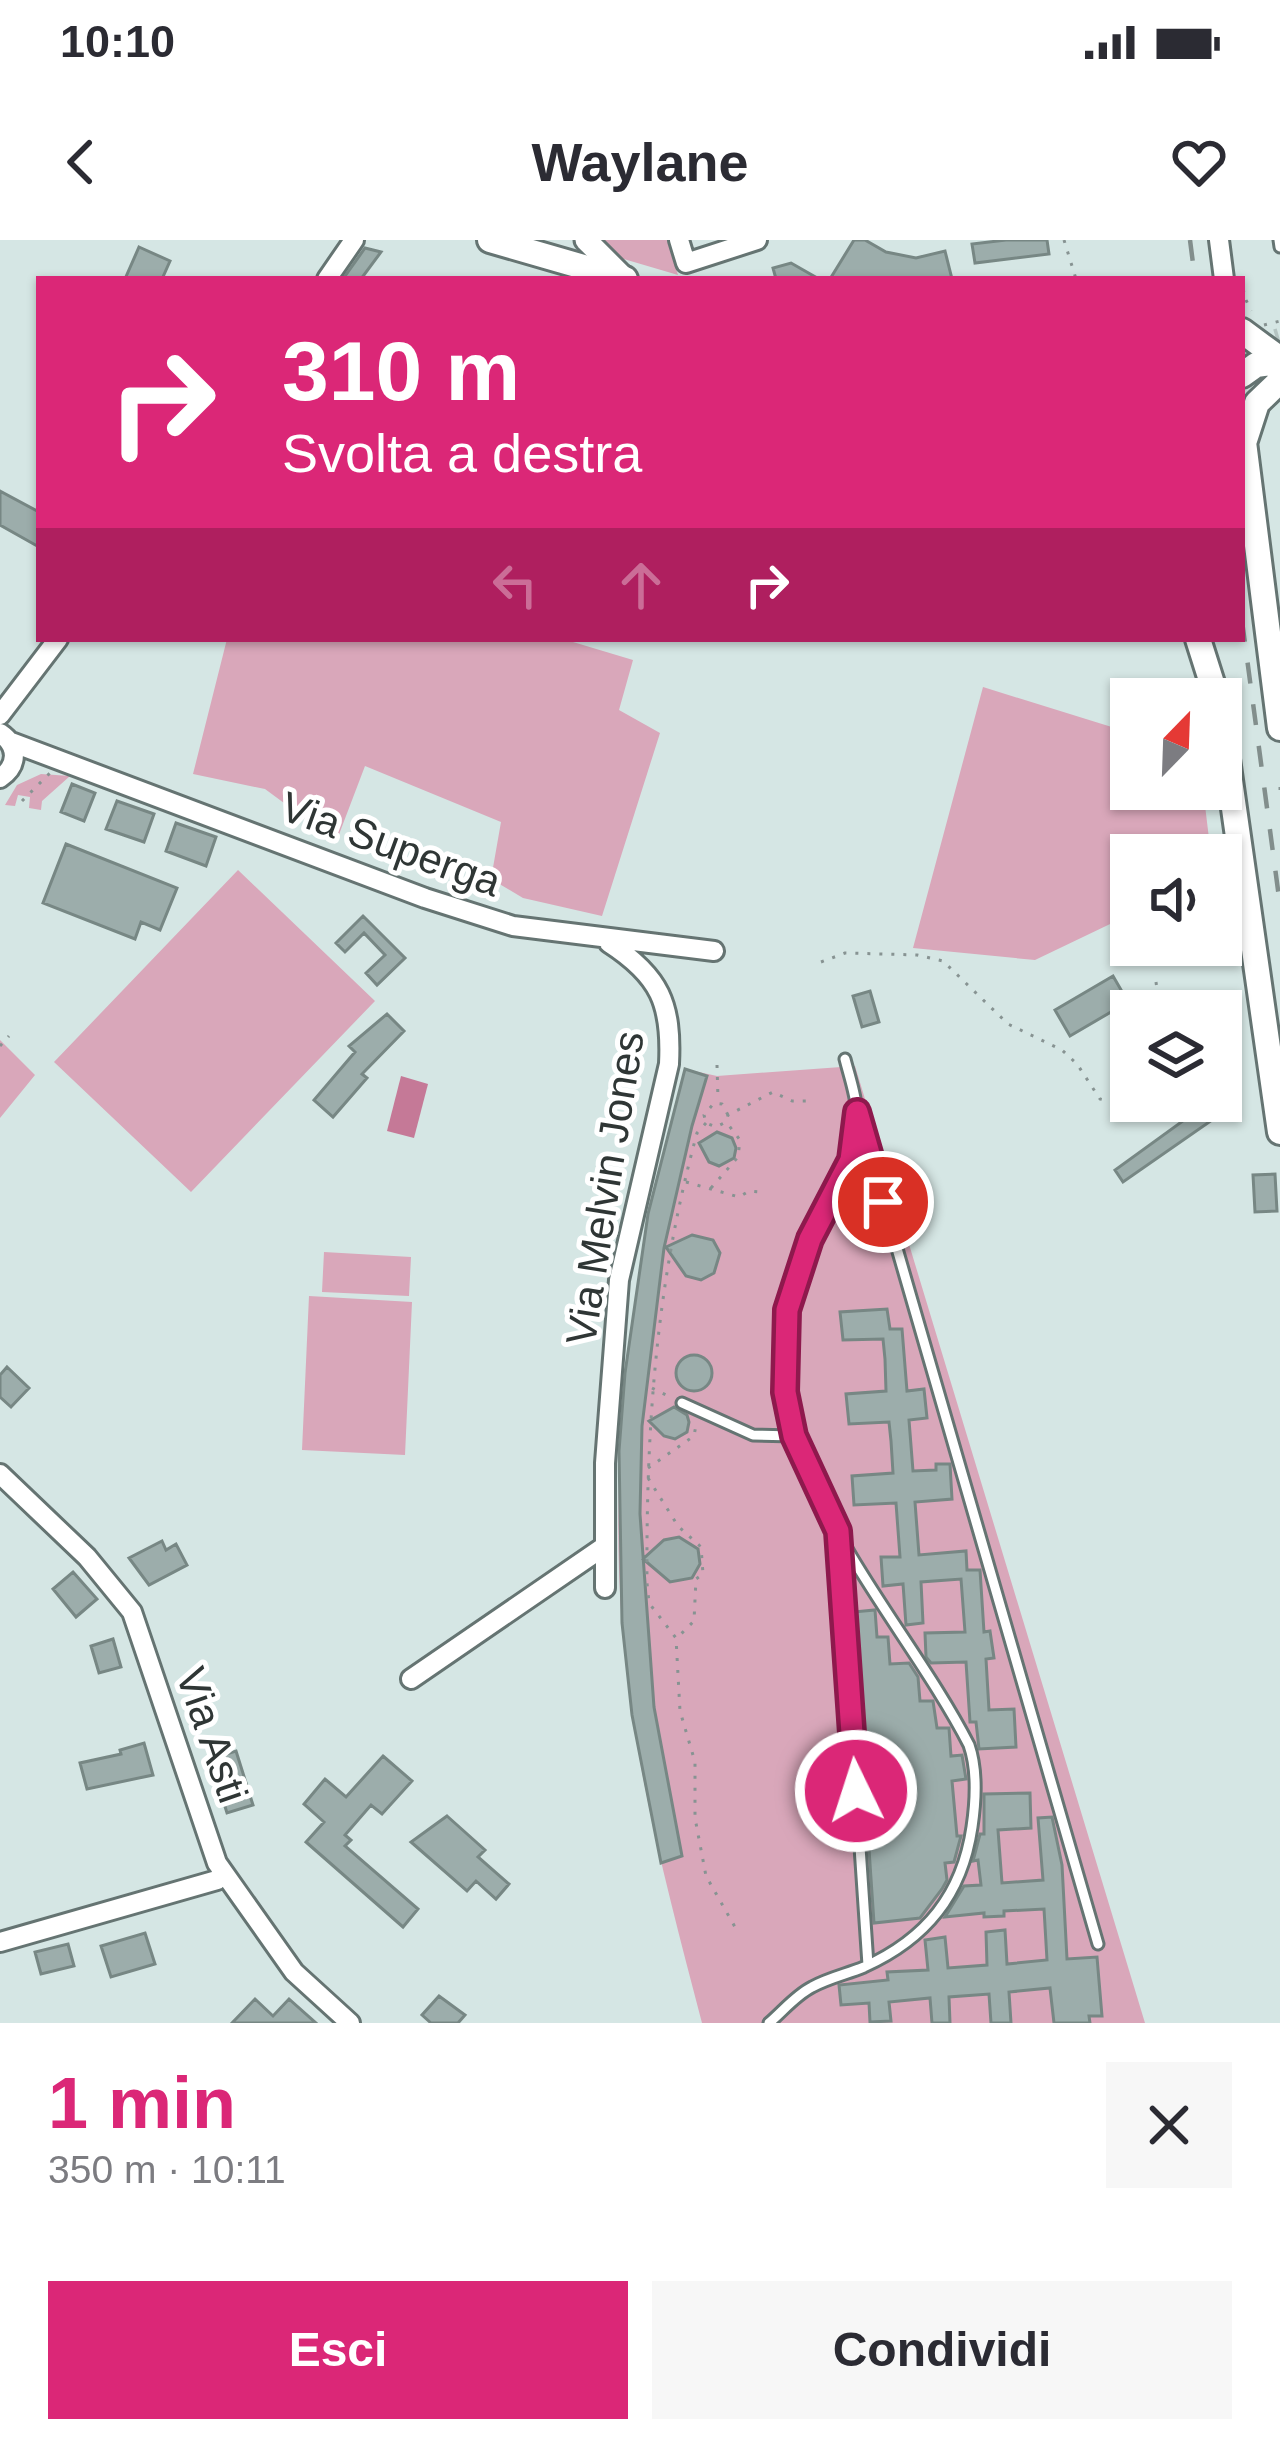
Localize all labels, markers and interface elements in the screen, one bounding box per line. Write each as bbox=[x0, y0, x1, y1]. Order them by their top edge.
text: 10:10 bbox=[60, 16, 175, 67]
icon: back bbox=[48, 129, 114, 195]
icon: heart bbox=[1166, 129, 1232, 195]
text: Waylane bbox=[531, 132, 749, 192]
icon: right bbox=[84, 324, 240, 480]
text: 310 m bbox=[282, 324, 520, 418]
text: Svolta a destra bbox=[282, 423, 642, 483]
icon: left bbox=[482, 552, 548, 618]
icon: ahead bbox=[608, 552, 674, 618]
icon: right bbox=[734, 552, 800, 618]
north arrow bbox=[1110, 678, 1242, 810]
map controls bbox=[1110, 678, 1242, 1122]
street label: Via Superga bbox=[275, 783, 508, 906]
button: sound bbox=[1110, 834, 1242, 966]
button: layers bbox=[1110, 990, 1242, 1122]
street label: Via Melvin Jones bbox=[557, 1028, 653, 1348]
pin bbox=[832, 1151, 934, 1253]
icon: arrive bbox=[850, 1169, 916, 1235]
street label: Via Asti bbox=[167, 1661, 257, 1809]
position arrow bbox=[793, 1728, 919, 1854]
button: close bbox=[1106, 2062, 1232, 2188]
text: 1 min bbox=[48, 2063, 236, 2143]
text: 350 m · 10:11 bbox=[48, 2148, 286, 2191]
button: Esci bbox=[48, 2281, 628, 2419]
button: Condividi bbox=[652, 2281, 1232, 2419]

